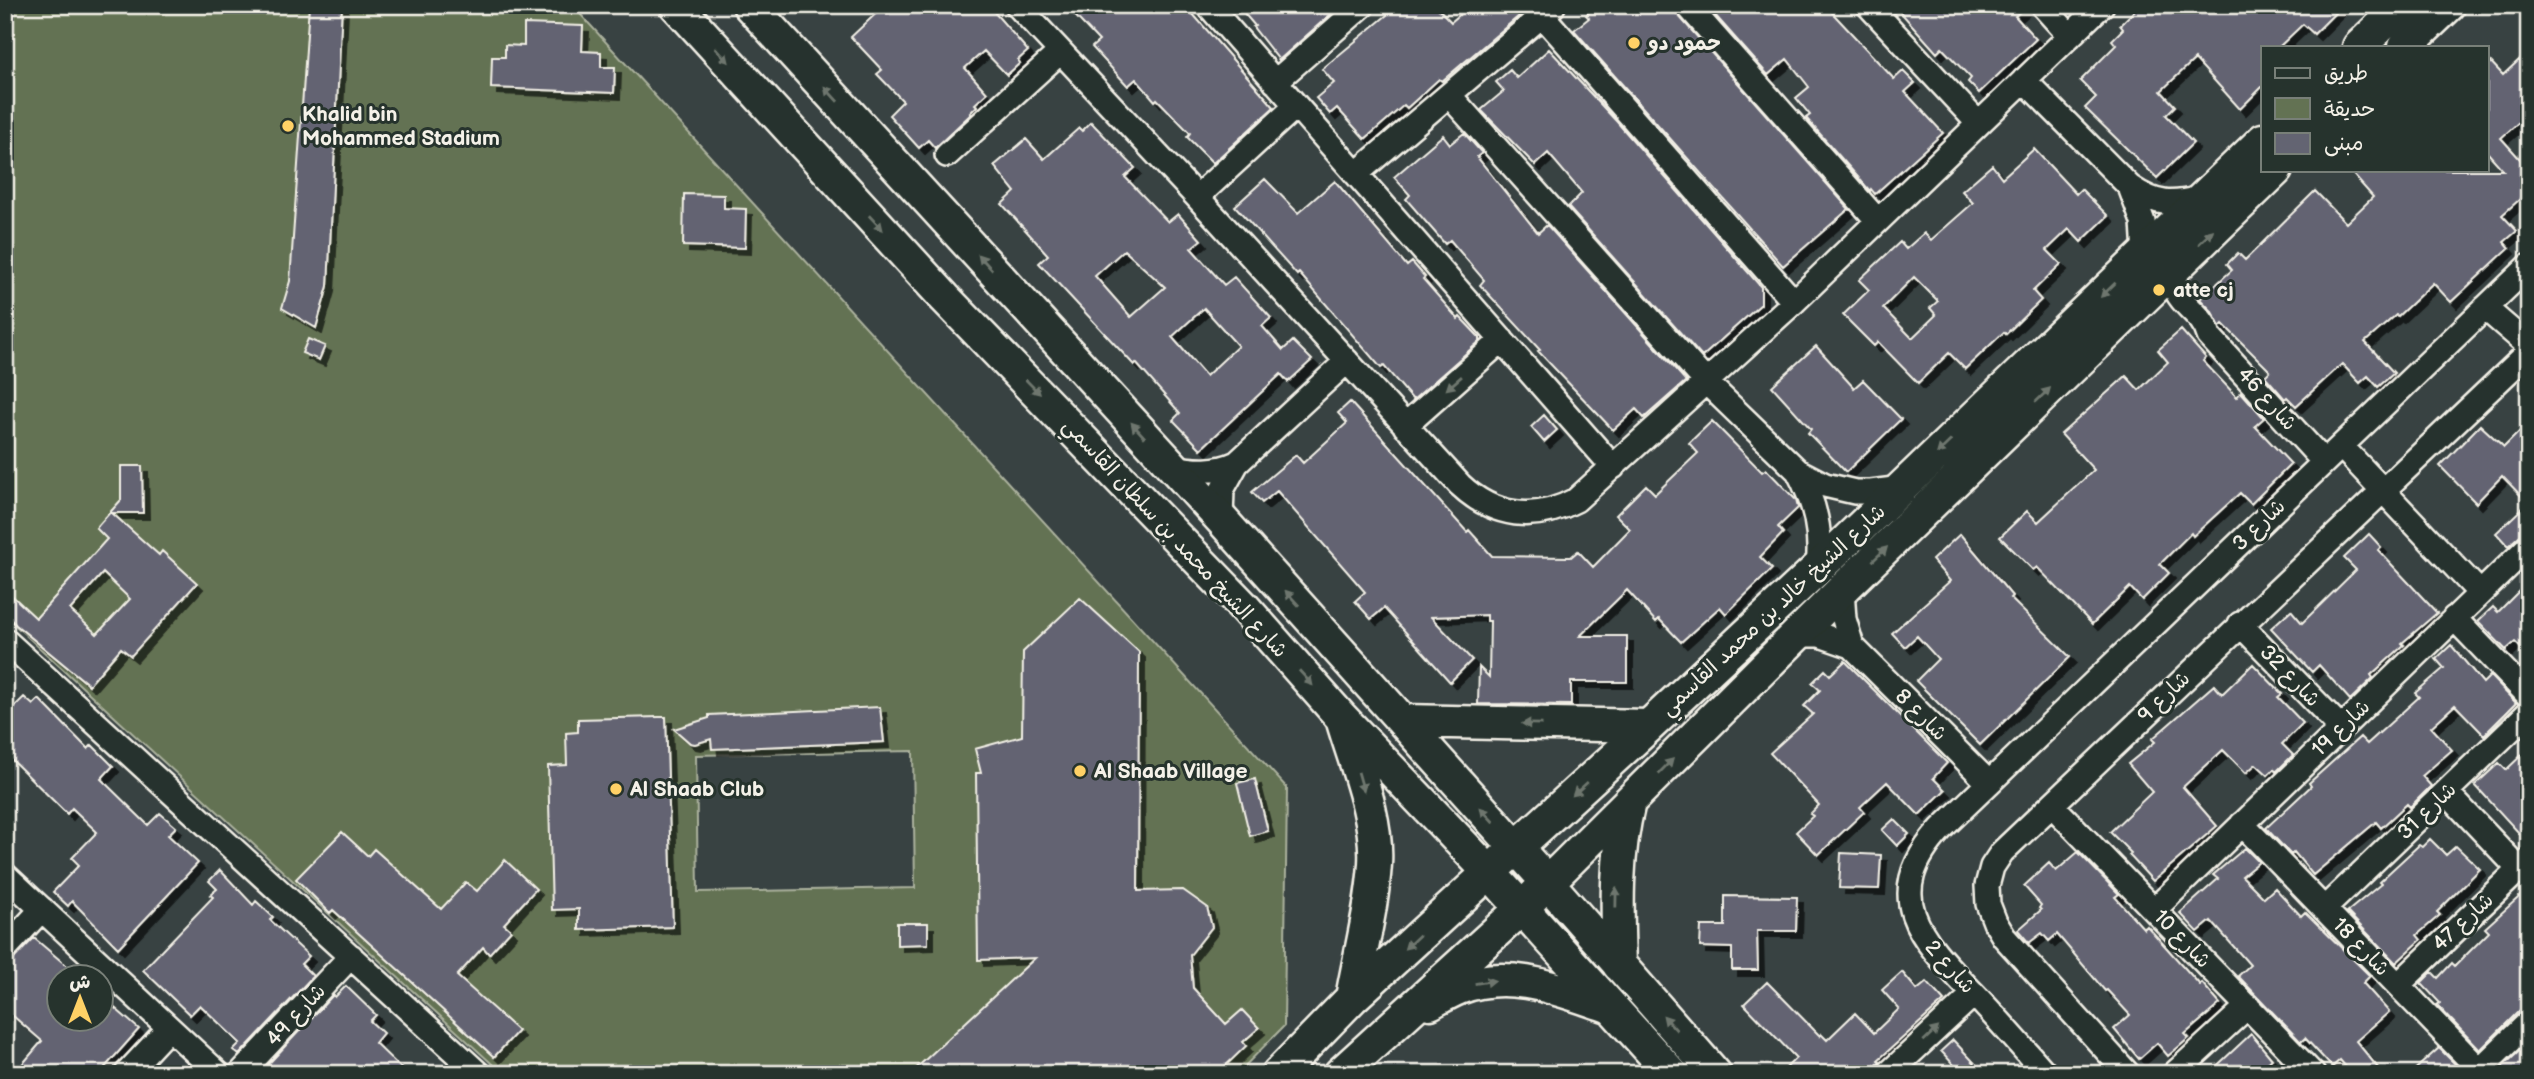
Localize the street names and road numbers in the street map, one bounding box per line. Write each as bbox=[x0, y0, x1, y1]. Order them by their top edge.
street label: شارع 46 bbox=[2231, 362, 2302, 437]
street label: شارع الشيخ محمد بن سلطان القاسمي bbox=[1053, 413, 1293, 667]
street label: شارع 3 bbox=[2227, 494, 2292, 558]
street label: شارع الشيخ خالد بن محمد القاسمي bbox=[1655, 499, 1895, 725]
street label: شارع 32 bbox=[2253, 640, 2326, 714]
street label: شارع 9 bbox=[2133, 666, 2197, 729]
street label: شارع 8 bbox=[1888, 684, 1952, 748]
street label: شارع 19 bbox=[2307, 694, 2377, 763]
street label: شارع 31 bbox=[2392, 777, 2463, 846]
street label: شارع 47 bbox=[2427, 888, 2500, 958]
street label: شارع 10 bbox=[2147, 905, 2216, 975]
street label: شارع 18 bbox=[2326, 913, 2395, 983]
street label: شارع 2 bbox=[1918, 935, 1981, 1000]
street label: شارع 49 bbox=[261, 979, 333, 1053]

